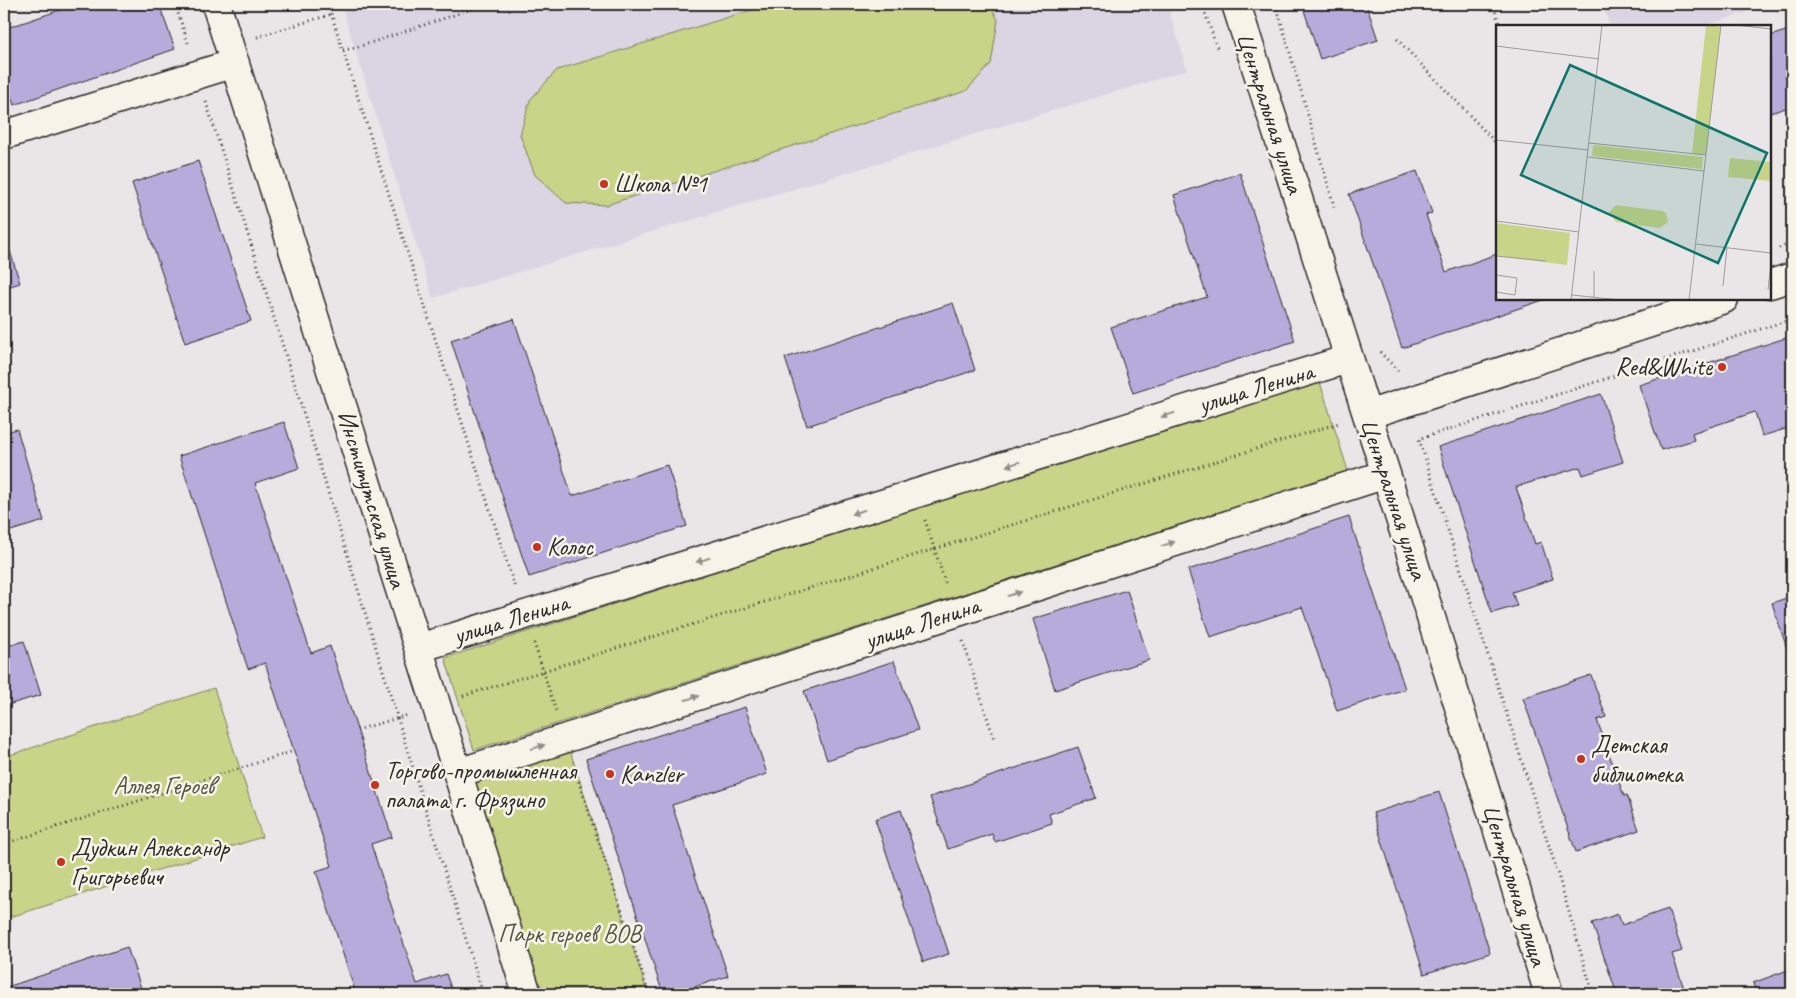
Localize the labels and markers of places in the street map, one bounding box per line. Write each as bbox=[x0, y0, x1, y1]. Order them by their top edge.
place label: Школа №1 bbox=[614, 168, 709, 200]
marker: Школа №1 bbox=[598, 178, 610, 190]
place label: Red&White bbox=[1615, 351, 1714, 383]
marker: Red&White bbox=[1716, 361, 1728, 373]
place label: Колос bbox=[547, 531, 594, 563]
marker: Колос bbox=[531, 541, 543, 553]
place label: Детская библиотека bbox=[1591, 729, 1685, 790]
marker: Детская библиотека bbox=[1575, 753, 1587, 765]
place label: Торгово-промышленная палата г. Фрязино bbox=[385, 755, 579, 816]
place label: Kanzler bbox=[620, 758, 686, 790]
marker: Kanzler bbox=[604, 768, 616, 780]
marker: Торгово-промышленная палата г. Фрязино bbox=[369, 779, 381, 791]
place label: Дудкин Александр Григорьевич bbox=[71, 832, 230, 893]
marker: Дудкин Александр Григорьевич bbox=[55, 856, 67, 868]

